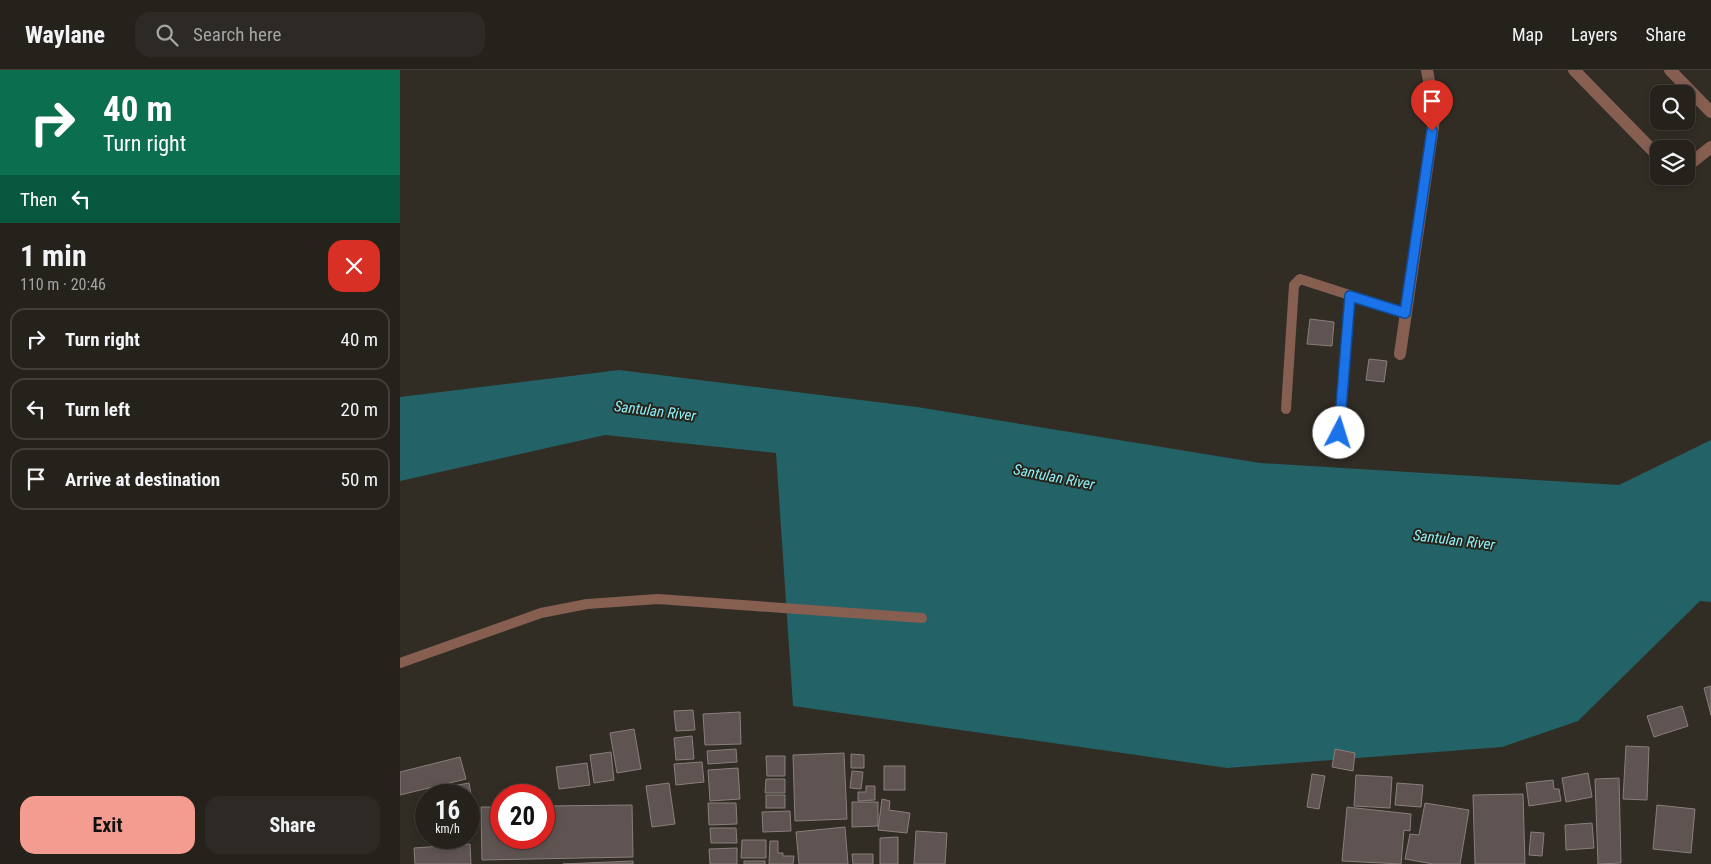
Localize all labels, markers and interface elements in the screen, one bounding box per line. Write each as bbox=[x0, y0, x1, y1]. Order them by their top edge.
search box bbox=[135, 12, 485, 57]
text: Waylane bbox=[25, 21, 105, 49]
icon: search bbox=[153, 21, 181, 49]
text: Search here bbox=[193, 23, 281, 46]
text: Map bbox=[1512, 24, 1543, 45]
text: Layers bbox=[1571, 24, 1618, 45]
text: Share bbox=[1646, 24, 1686, 45]
pin bbox=[1411, 80, 1453, 131]
map controls bbox=[1650, 85, 1695, 185]
button: search bbox=[1650, 85, 1695, 130]
icon: arrive bbox=[1418, 87, 1446, 115]
text: 40 m bbox=[103, 89, 172, 130]
icon: right bbox=[20, 90, 85, 155]
text: Turn right bbox=[103, 131, 186, 156]
button: layers bbox=[1650, 140, 1695, 185]
icon: left bbox=[67, 185, 95, 213]
text: Then bbox=[20, 188, 57, 211]
text: 1 min bbox=[20, 238, 87, 273]
button: close bbox=[328, 240, 380, 292]
text: 110 m · 20:46 bbox=[20, 275, 106, 294]
icon: right bbox=[22, 325, 50, 353]
text: Turn right bbox=[65, 328, 140, 351]
text: 40 m bbox=[341, 328, 378, 351]
icon: left bbox=[22, 395, 50, 423]
water label: Santulan River bbox=[613, 397, 697, 425]
text: Turn left bbox=[65, 398, 130, 421]
text: 20 m bbox=[341, 398, 378, 421]
position arrow bbox=[1312, 406, 1364, 458]
water label: Santulan River bbox=[1012, 460, 1097, 494]
icon: arrive bbox=[22, 465, 50, 493]
text: Arrive at destination bbox=[65, 468, 220, 491]
text: 50 m bbox=[341, 468, 378, 491]
water label: Santulan River bbox=[1412, 526, 1496, 554]
speed limit sign: 20 bbox=[490, 784, 555, 849]
button: Exit bbox=[20, 796, 195, 854]
button: Share bbox=[205, 796, 380, 854]
text: 16 bbox=[435, 796, 460, 825]
text: km/h bbox=[435, 822, 460, 836]

